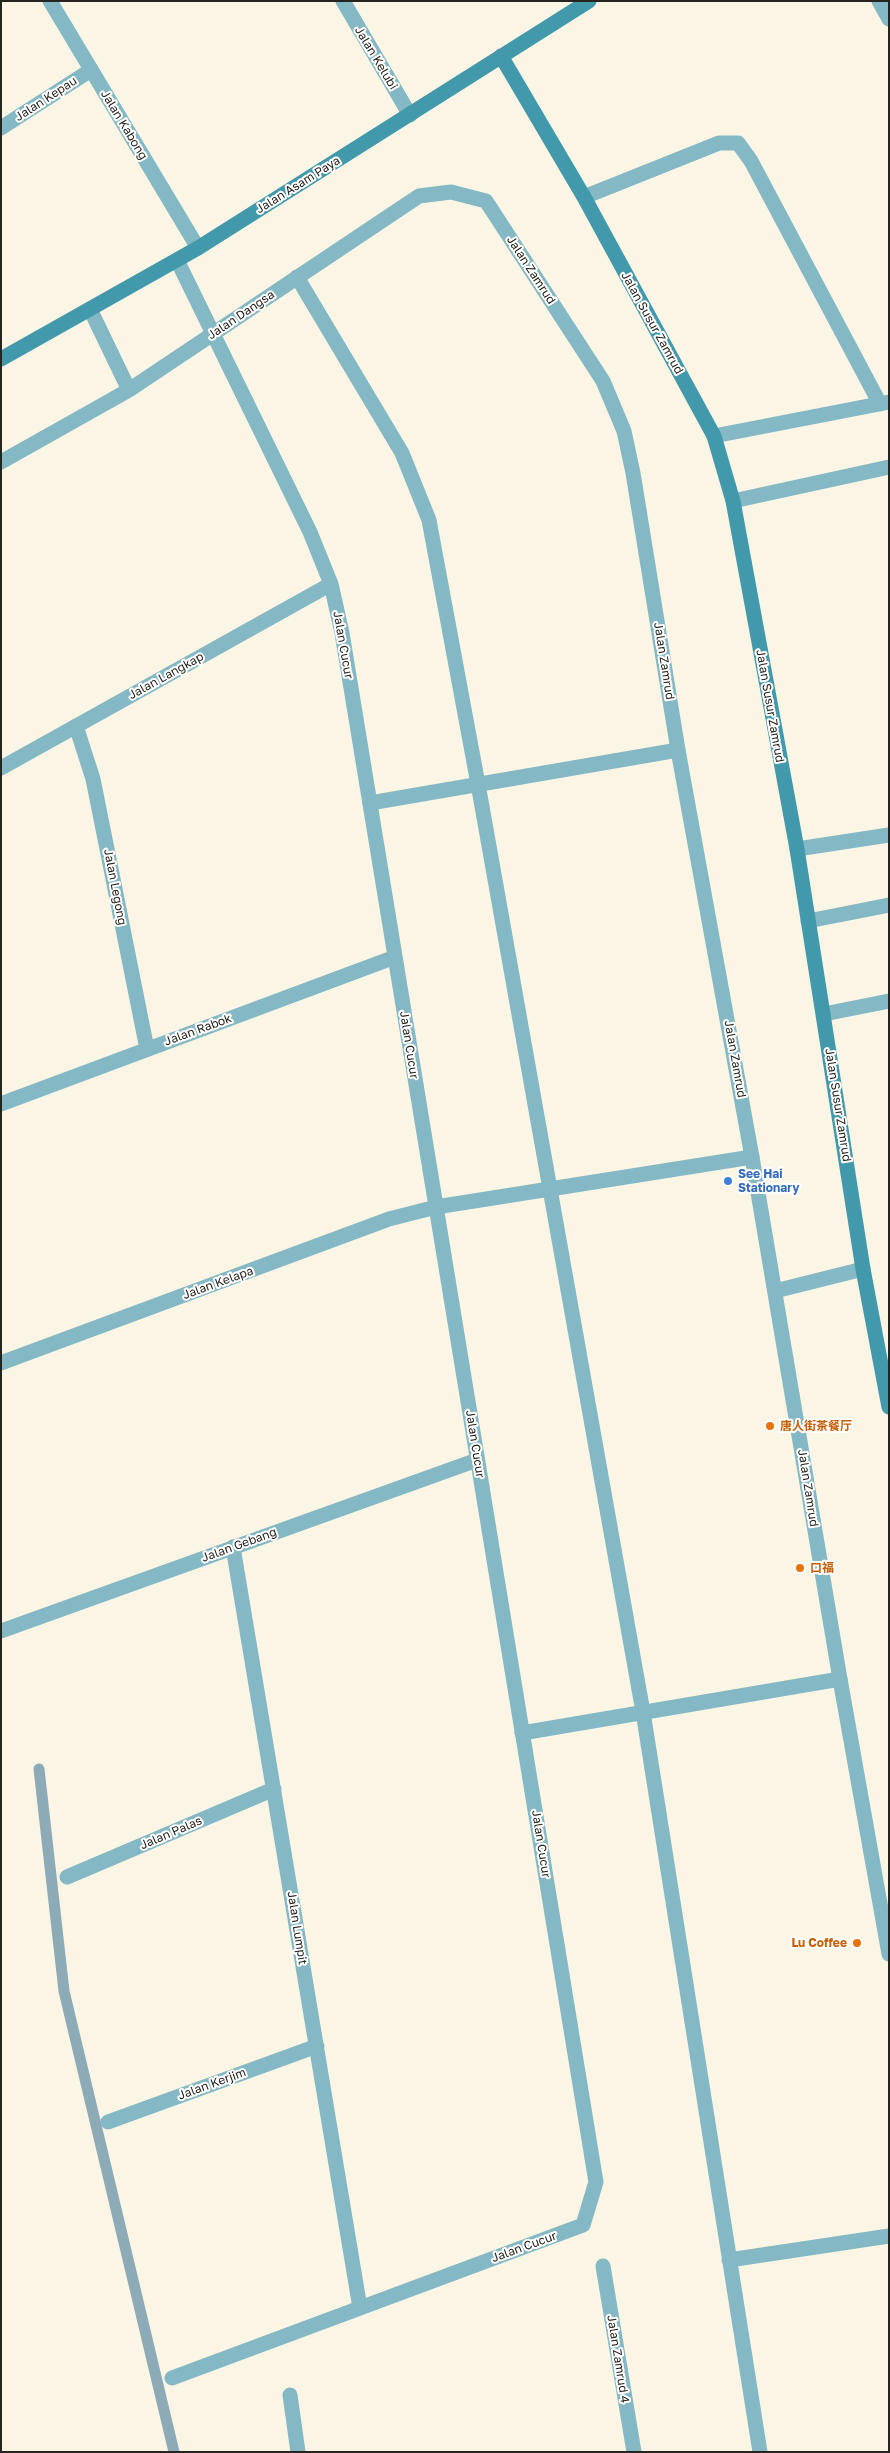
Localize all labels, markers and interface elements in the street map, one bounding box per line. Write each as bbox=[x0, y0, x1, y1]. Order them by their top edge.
street label: Jalan Kelubi bbox=[352, 24, 400, 92]
street label: Jalan Kepau bbox=[12, 74, 80, 124]
street label: Jalan Kabong bbox=[98, 88, 150, 162]
street label: Jalan Asam Paya bbox=[253, 153, 343, 217]
street label: Jalan Zamrud bbox=[504, 233, 558, 307]
street label: Jalan Susur Zamrud bbox=[618, 269, 686, 377]
street label: Jalan Dangsa bbox=[205, 287, 277, 343]
street label: Jalan Cucur bbox=[330, 610, 356, 680]
street label: Jalan Zamrud bbox=[651, 621, 677, 701]
street label: Jalan Susur Zamrud bbox=[753, 648, 787, 764]
street label: Jalan Langkap bbox=[126, 649, 206, 703]
street label: Jalan Legong bbox=[101, 848, 129, 926]
street label: Jalan Cucur bbox=[397, 1010, 421, 1080]
street label: Jalan Rabok bbox=[162, 1011, 234, 1049]
street label: Jalan Zamrud bbox=[721, 1019, 749, 1099]
street label: Jalan Susur Zamrud bbox=[822, 1047, 854, 1163]
place label: See Hai Stationary bbox=[738, 1167, 799, 1195]
marker: See Hai Stationary bbox=[722, 1175, 734, 1187]
street label: Jalan Kelapa bbox=[181, 1264, 255, 1302]
street label: Jalan Cucur bbox=[463, 1409, 487, 1479]
place label: 唐人街茶餐厅 bbox=[780, 1419, 852, 1433]
marker: 唐人街茶餐厅 bbox=[764, 1420, 776, 1432]
street label: Jalan Zamrud bbox=[795, 1448, 821, 1528]
street label: Jalan Gebang bbox=[200, 1525, 278, 1565]
place label: 口福 bbox=[810, 1561, 834, 1575]
marker: 口福 bbox=[794, 1562, 806, 1574]
street label: Jalan Cucur bbox=[529, 1809, 553, 1879]
street label: Jalan Palas bbox=[138, 1813, 204, 1853]
street label: Jalan Lumpit bbox=[284, 1890, 310, 1966]
place label: Lu Coffee bbox=[791, 1936, 847, 1950]
marker: Lu Coffee bbox=[851, 1937, 863, 1949]
street label: Jalan Kerjim bbox=[176, 2065, 248, 2103]
street label: Jalan Cucur bbox=[489, 2229, 559, 2265]
street label: Jalan Zamrud 4 bbox=[604, 2314, 632, 2404]

